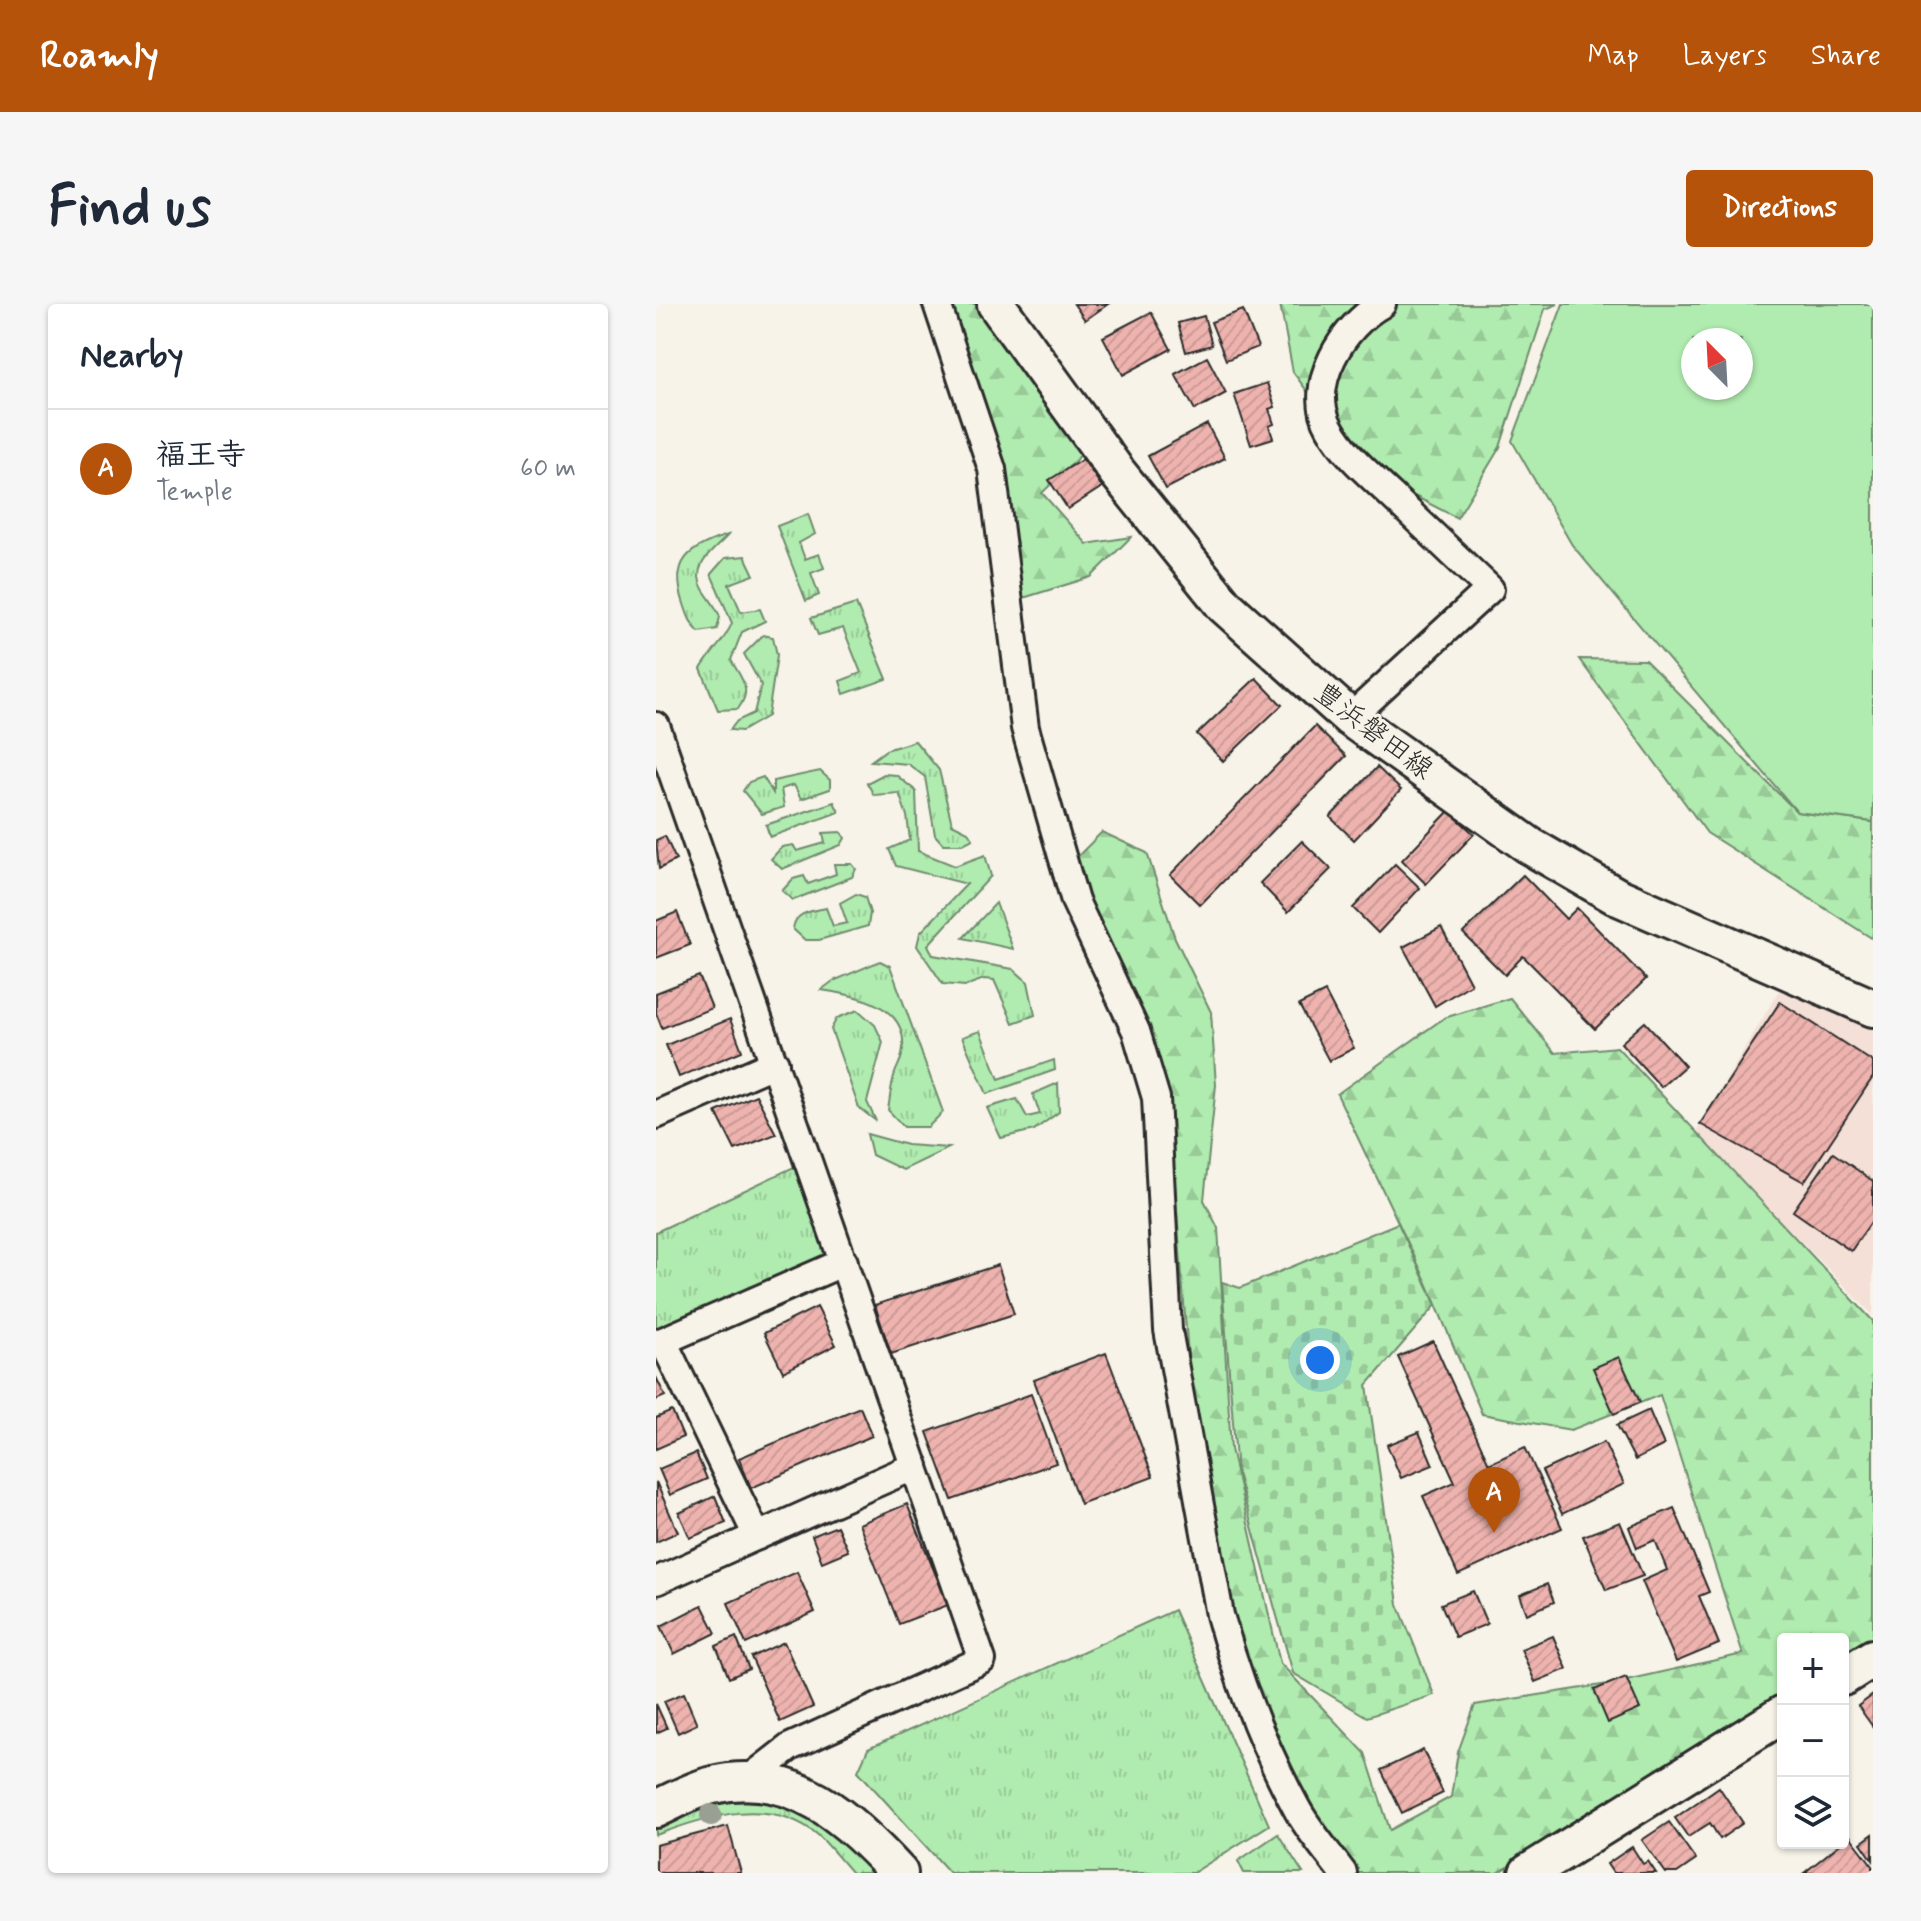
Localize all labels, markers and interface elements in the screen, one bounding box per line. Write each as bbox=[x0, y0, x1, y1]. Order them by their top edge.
text: Roamly bbox=[40, 32, 159, 81]
text: Map bbox=[1588, 38, 1639, 75]
text: Layers bbox=[1683, 38, 1767, 75]
text: Share bbox=[1811, 38, 1881, 75]
button: Directions bbox=[1686, 170, 1873, 247]
text: Find us bbox=[48, 172, 211, 245]
north arrow bbox=[1681, 328, 1753, 400]
text: Nearby bbox=[80, 334, 184, 379]
text: 福王寺 bbox=[156, 436, 246, 475]
text: A bbox=[97, 452, 115, 486]
text: 60 m bbox=[520, 452, 576, 486]
text: Temple bbox=[156, 475, 233, 509]
street label: 豊浜磐田線 bbox=[1306, 675, 1440, 789]
your location bbox=[1300, 1340, 1340, 1380]
pin: A bbox=[1468, 1467, 1520, 1533]
map controls bbox=[1777, 1633, 1849, 1849]
button: + bbox=[1777, 1633, 1849, 1705]
button: − bbox=[1777, 1705, 1849, 1777]
button: layers bbox=[1777, 1777, 1849, 1849]

